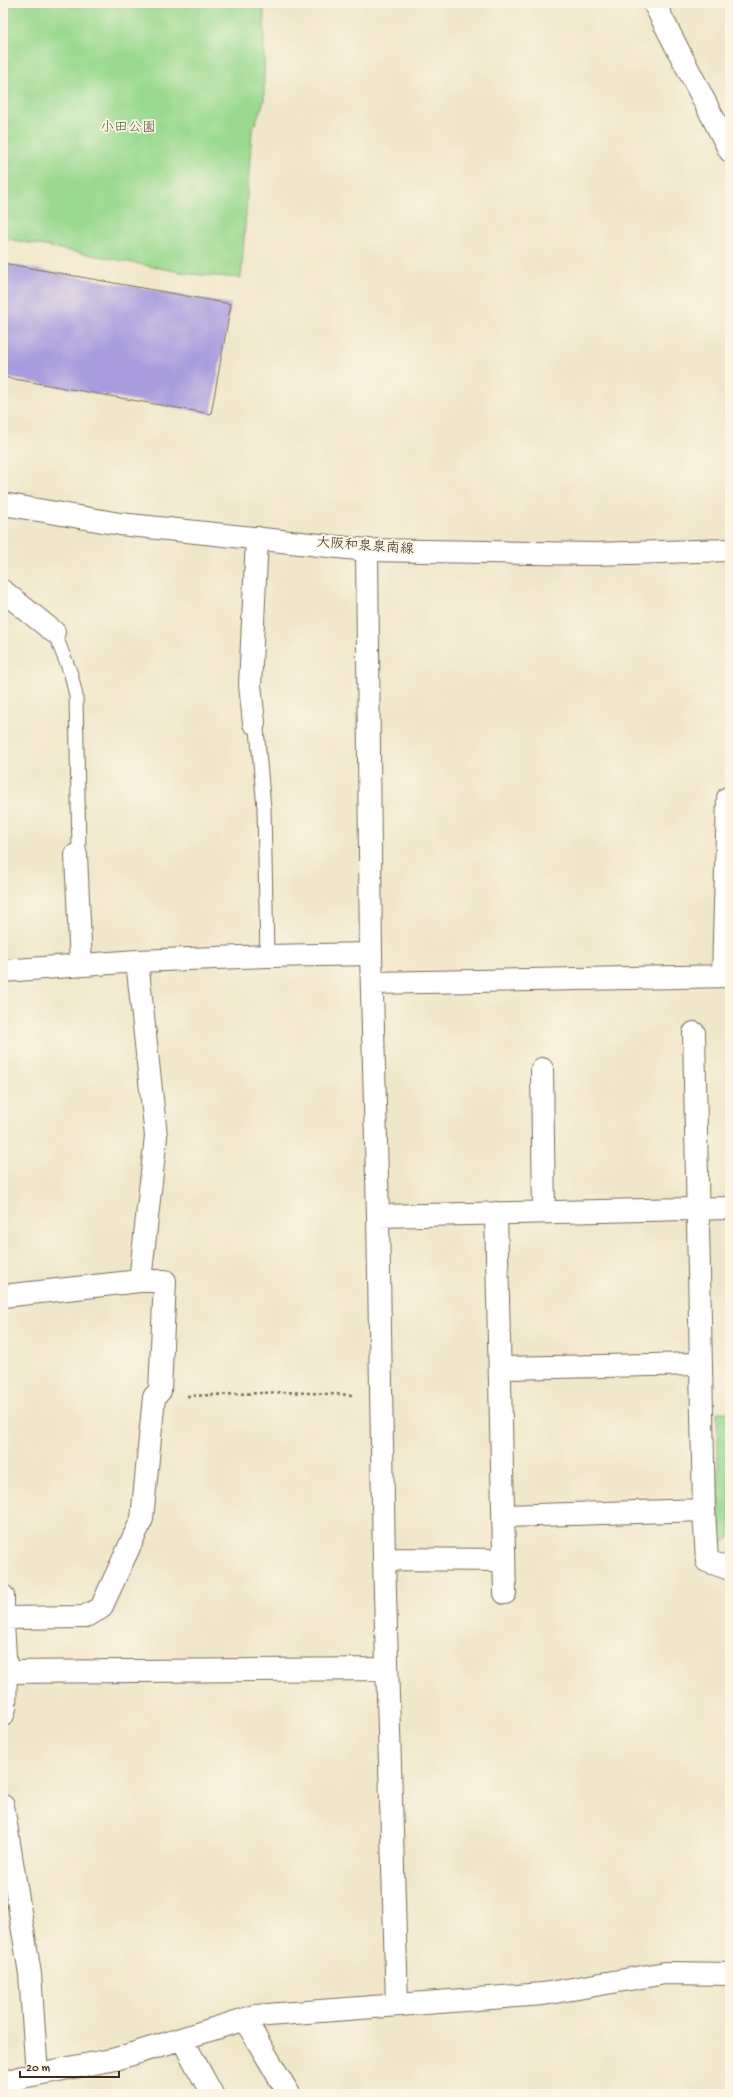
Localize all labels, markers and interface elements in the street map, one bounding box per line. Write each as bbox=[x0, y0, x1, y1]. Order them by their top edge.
park label: 小田公園 bbox=[100, 120, 156, 137]
street label: 大阪和泉泉南線 bbox=[316, 535, 414, 559]
scale bar bbox=[20, 2053, 119, 2079]
text: 20 m bbox=[26, 2062, 51, 2076]

